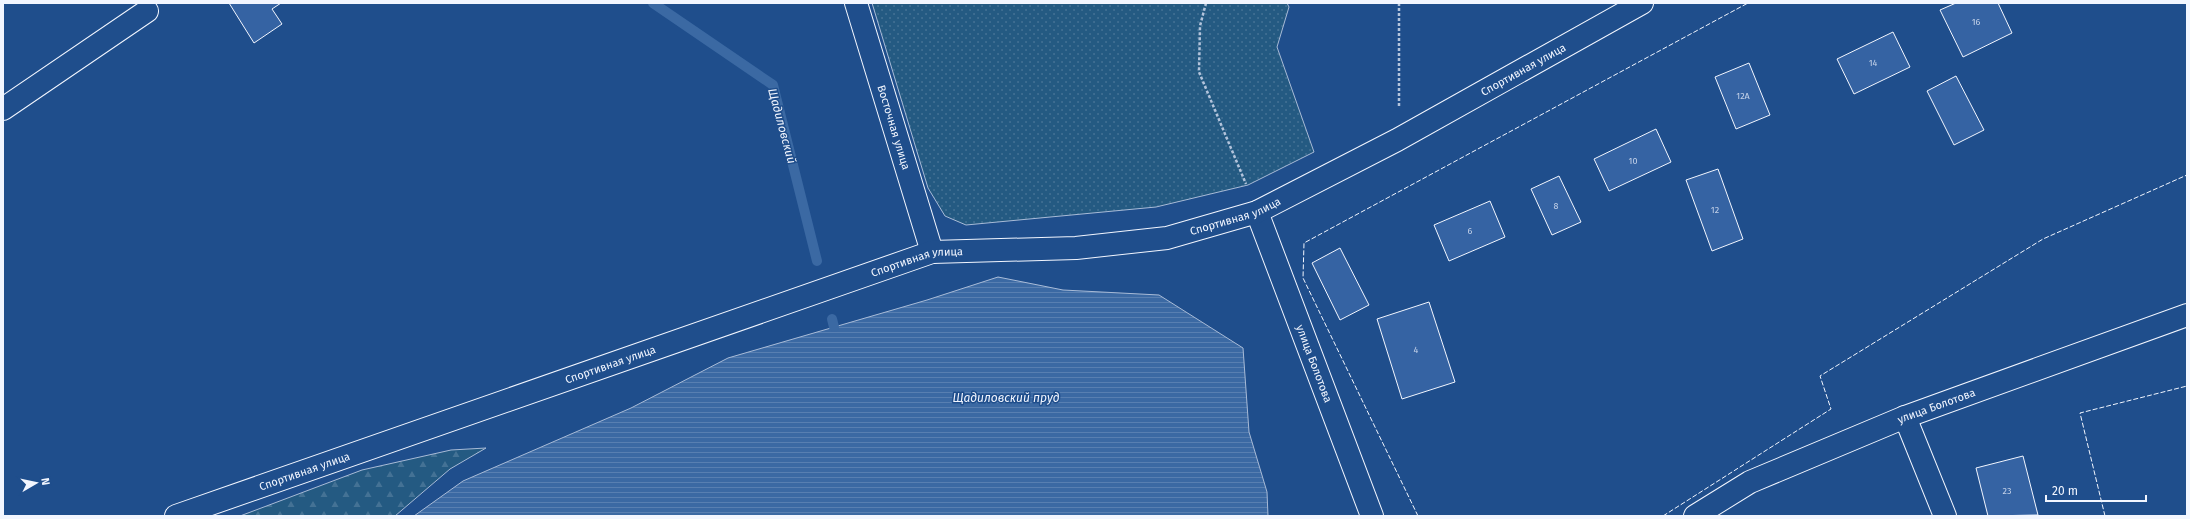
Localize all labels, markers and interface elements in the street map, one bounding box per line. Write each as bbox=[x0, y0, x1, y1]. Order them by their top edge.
house number: 16 bbox=[1972, 17, 1981, 27]
street label: Спортивная улица bbox=[1478, 41, 1568, 98]
house number: 14 bbox=[1869, 58, 1878, 68]
street label: Восточная улица bbox=[875, 83, 913, 171]
water label: Щадиловский bbox=[765, 87, 799, 165]
house number: 12А bbox=[1736, 91, 1751, 101]
house number: 10 bbox=[1629, 156, 1637, 166]
street label: Спортивная улица bbox=[1188, 195, 1283, 238]
house number: 8 bbox=[1554, 201, 1559, 211]
house number: 12 bbox=[1711, 205, 1719, 215]
house number: 6 bbox=[1468, 226, 1473, 236]
street label: Спортивная улица bbox=[869, 245, 963, 279]
street label: улица Болотова bbox=[1294, 323, 1335, 404]
street label: Спортивная улица bbox=[563, 343, 657, 386]
house number: 4 bbox=[1414, 345, 1419, 355]
street label: улица Болотова bbox=[1895, 386, 1977, 426]
water label: Щадиловский пруд bbox=[952, 391, 1060, 405]
street label: Спортивная улица bbox=[257, 449, 351, 493]
north arrow bbox=[16, 463, 56, 503]
text: N bbox=[38, 477, 52, 486]
scale bar bbox=[2046, 477, 2146, 503]
text: 20 m bbox=[2052, 484, 2078, 498]
house number: 23 bbox=[2003, 486, 2011, 496]

